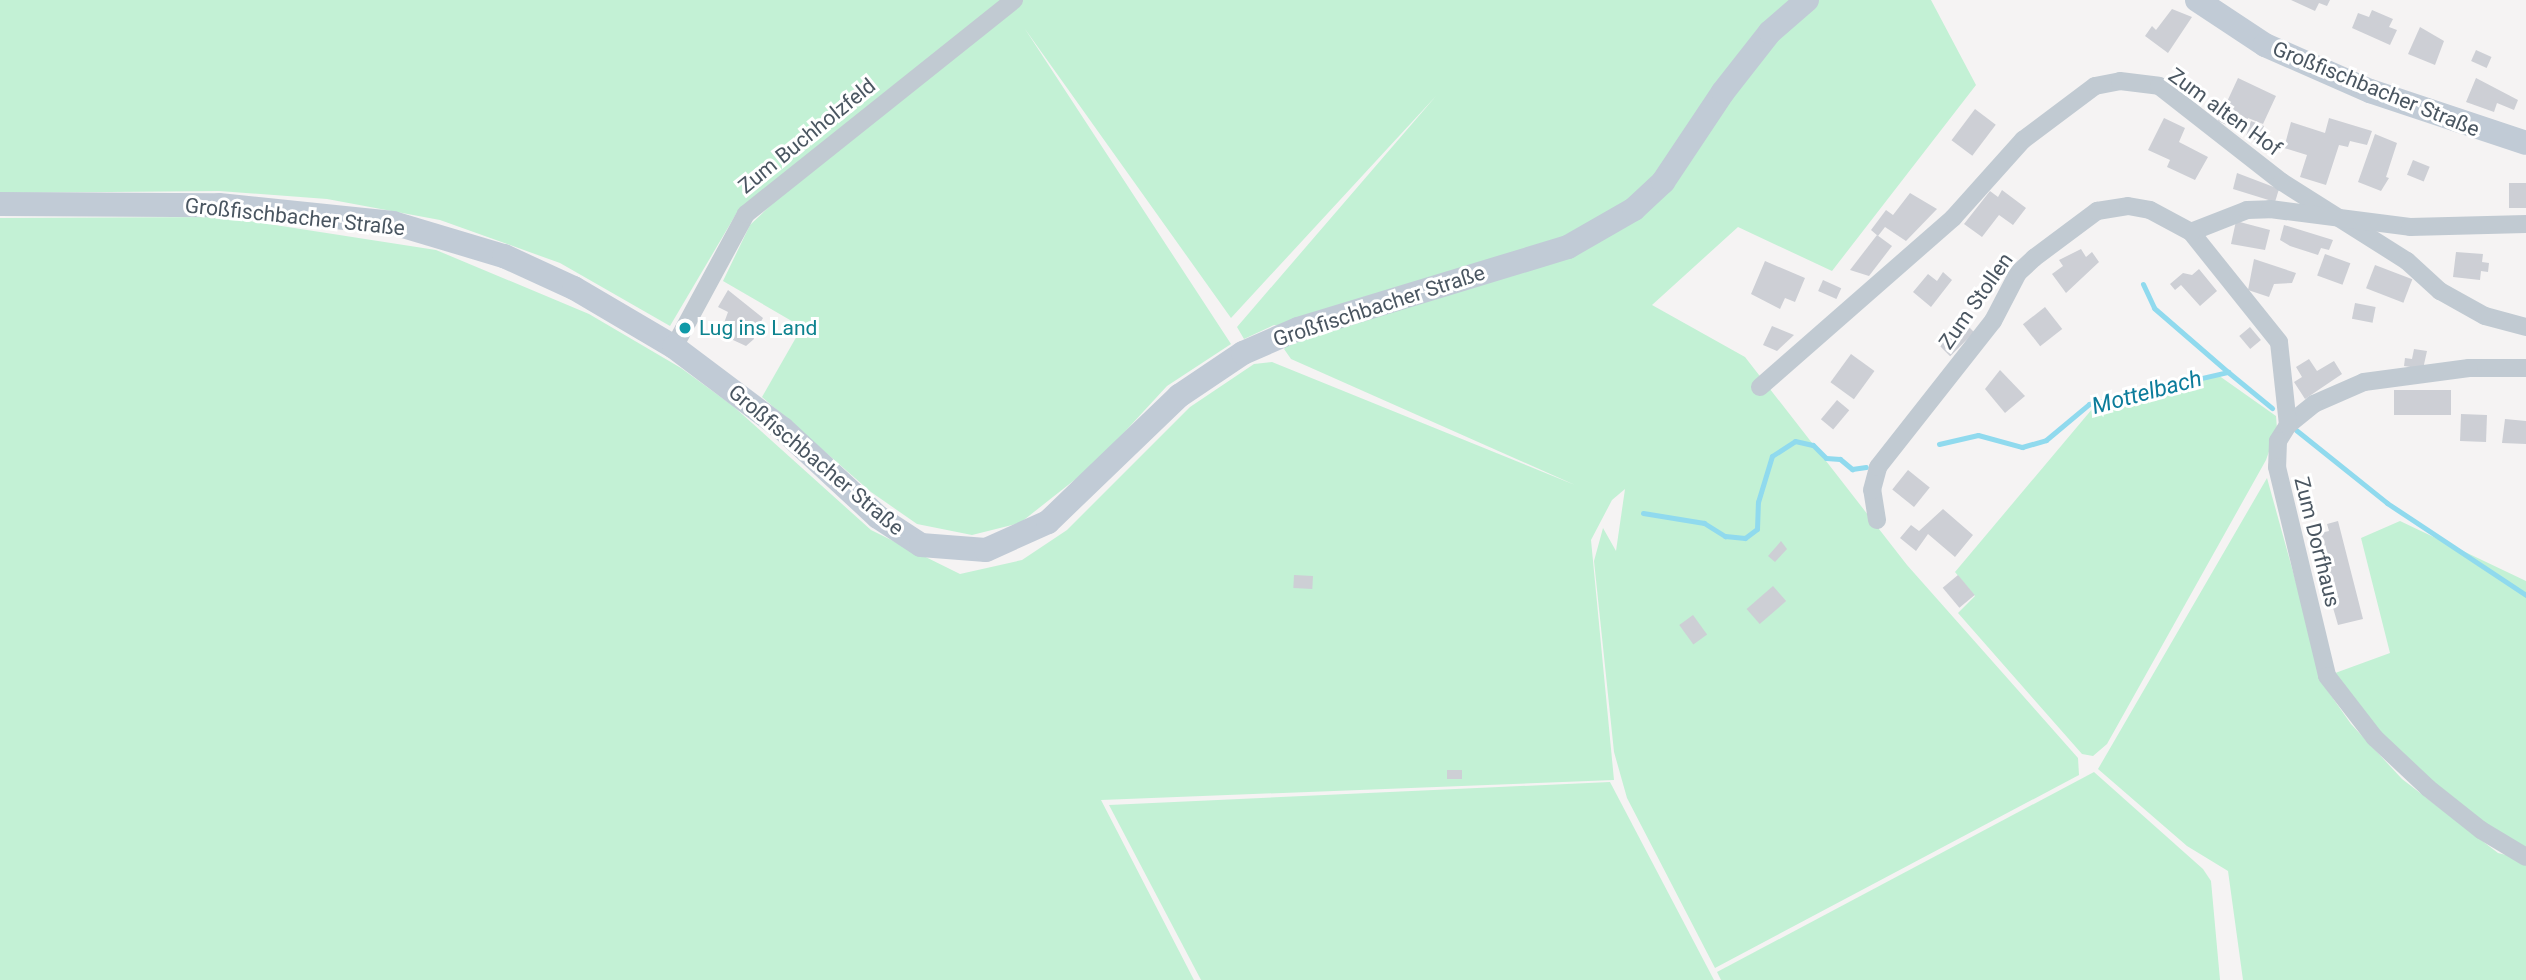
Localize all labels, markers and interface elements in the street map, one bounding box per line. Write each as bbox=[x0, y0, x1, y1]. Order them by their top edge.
street label: Großfischbacher Straße bbox=[2269, 36, 2483, 142]
street label: Zum alten Hof bbox=[2164, 63, 2286, 161]
street label: Zum Buchholzfeld bbox=[733, 73, 881, 199]
street label: Großfischbacher Straße bbox=[184, 193, 406, 241]
street label: Zum Stollen bbox=[1934, 248, 2018, 354]
street label: Großfischbacher Straße bbox=[1270, 260, 1488, 352]
place label: Lug ins Land bbox=[699, 315, 817, 341]
marker: Lug ins Land bbox=[677, 320, 693, 336]
water label: Mottelbach bbox=[2089, 365, 2205, 421]
street label: Großfischbacher Straße bbox=[723, 379, 909, 541]
street label: Zum Dorfhaus bbox=[2289, 474, 2345, 610]

